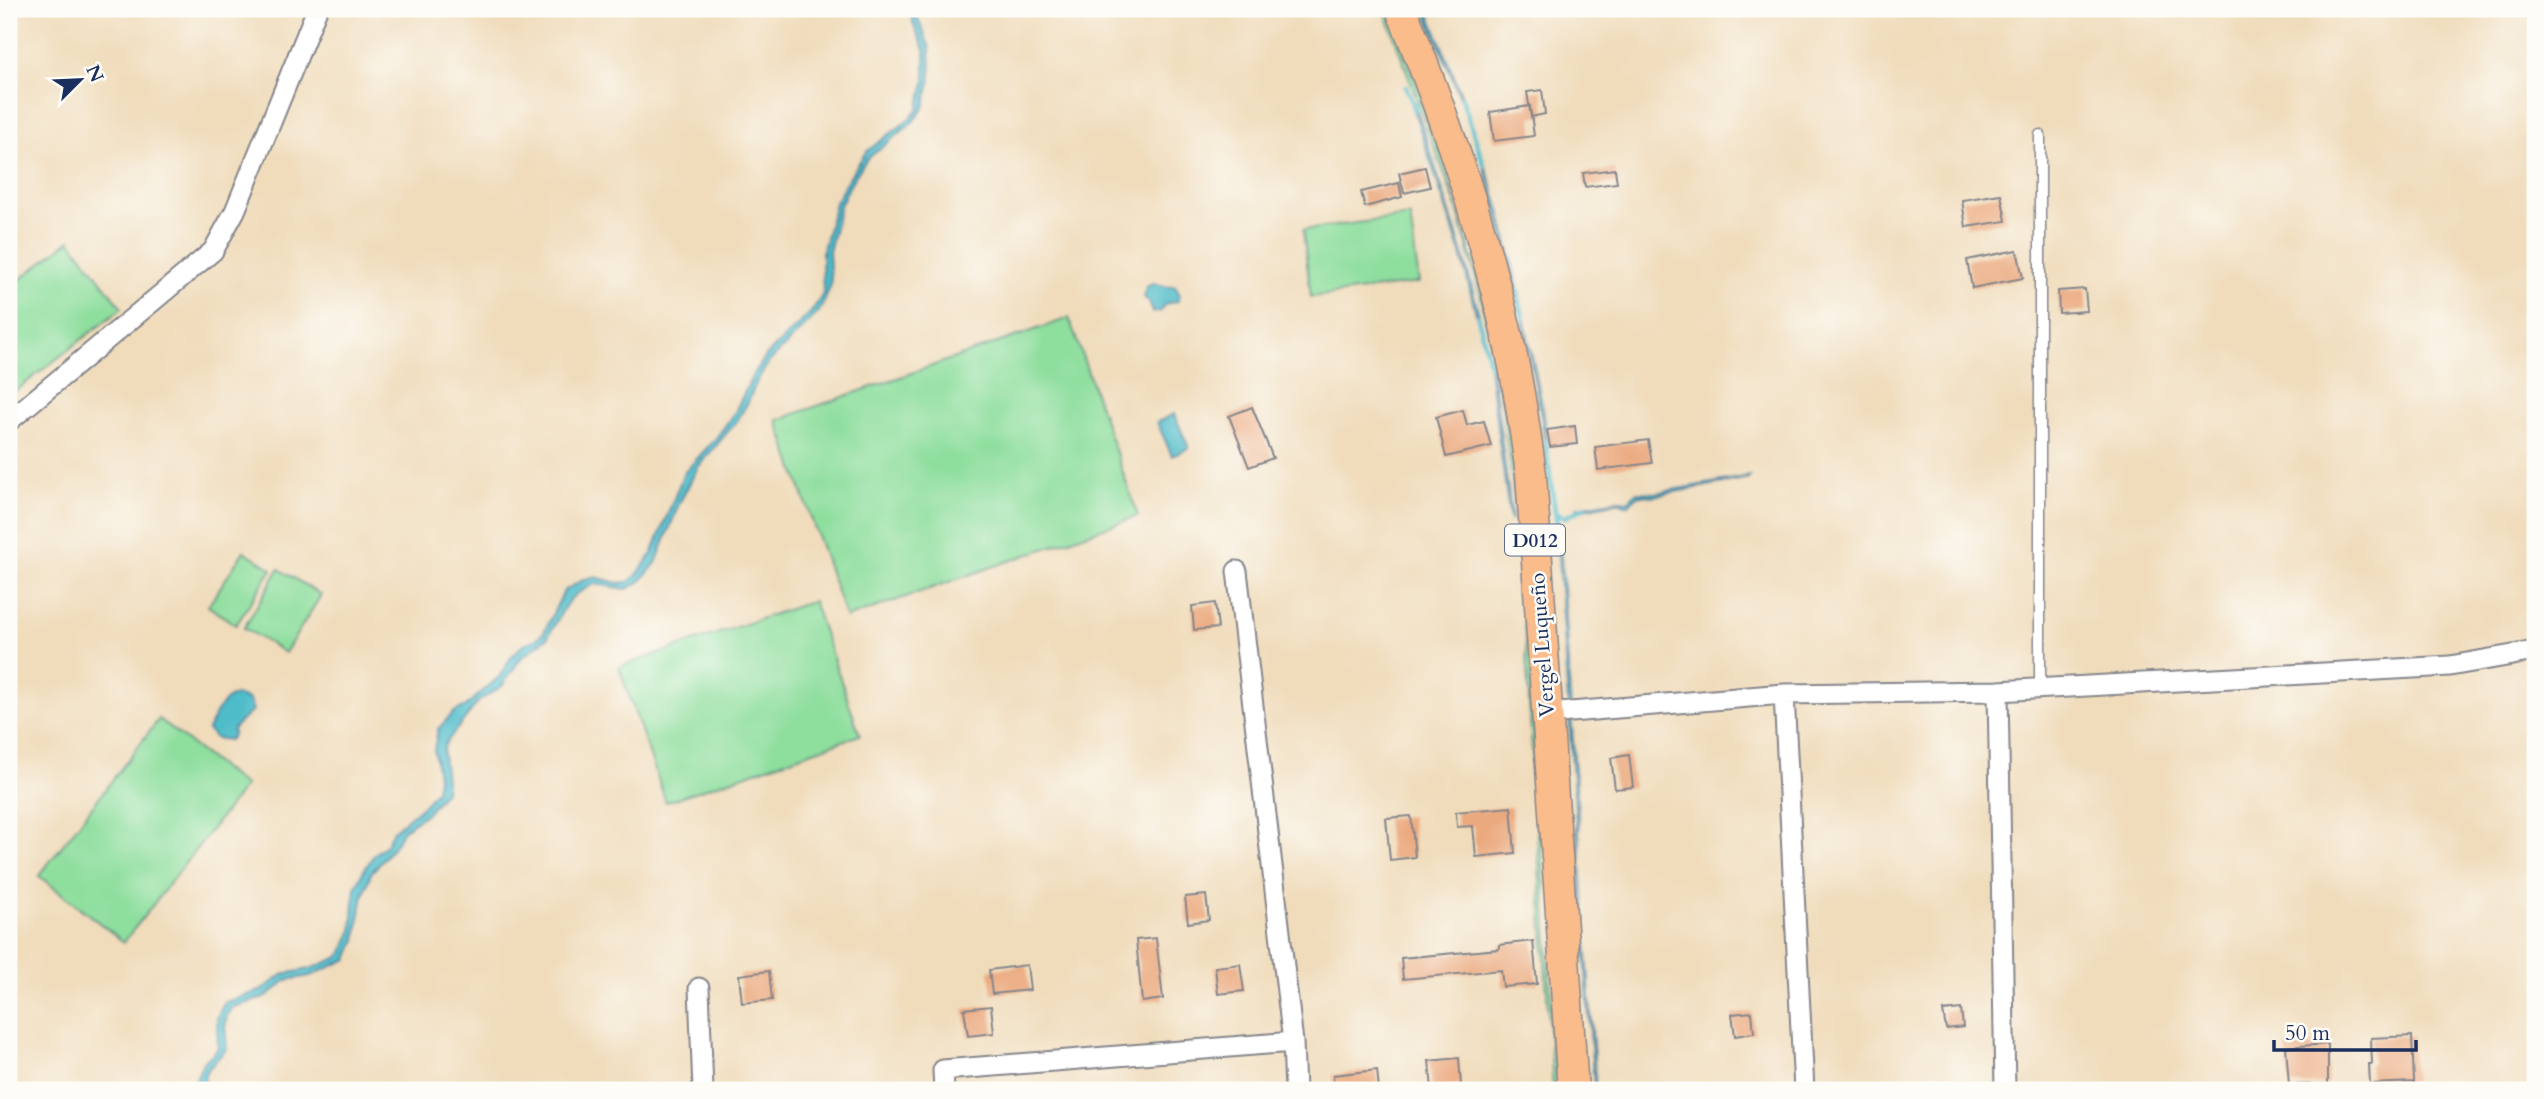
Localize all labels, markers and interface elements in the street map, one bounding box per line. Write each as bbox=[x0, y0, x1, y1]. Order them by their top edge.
north arrow bbox=[46, 46, 116, 116]
text: N bbox=[79, 61, 110, 87]
road number: D012 bbox=[1505, 524, 1565, 555]
street label: Vergel Luqueño bbox=[1523, 572, 1562, 718]
scale bar bbox=[2274, 1008, 2416, 1052]
text: 50 m bbox=[2285, 1019, 2330, 1048]

